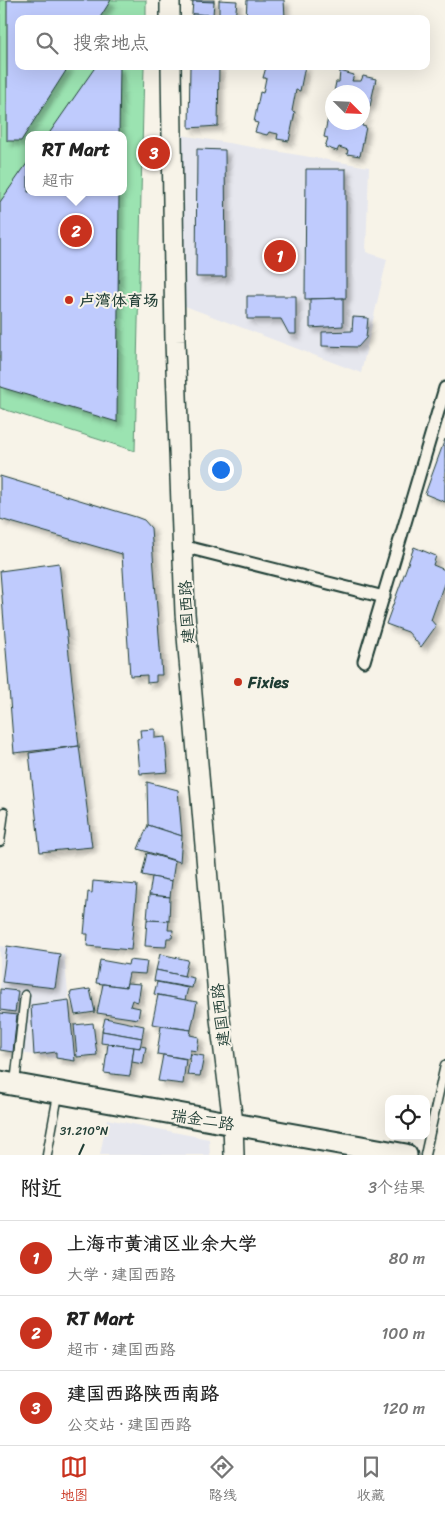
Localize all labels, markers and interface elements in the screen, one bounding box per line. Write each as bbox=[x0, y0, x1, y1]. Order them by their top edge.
search box bbox=[15, 15, 430, 70]
text: 搜索地点 bbox=[73, 26, 149, 59]
icon: search bbox=[33, 29, 61, 57]
north arrow bbox=[325, 85, 370, 130]
popup bbox=[25, 131, 127, 196]
text: RT Mart bbox=[42, 133, 110, 166]
pin: 3 bbox=[138, 134, 170, 172]
text: 超市 bbox=[42, 166, 74, 195]
pin: 2 bbox=[60, 212, 92, 250]
pin: 1 bbox=[264, 237, 296, 275]
place label: 卢湾体育场 bbox=[79, 286, 159, 315]
marker: 卢湾体育场 bbox=[63, 294, 75, 306]
your location bbox=[208, 457, 234, 483]
street label: 建国西路 bbox=[170, 579, 203, 645]
place label: Fixies bbox=[247, 668, 289, 697]
marker: Fixies bbox=[232, 676, 244, 688]
street label: 建国西路 bbox=[203, 982, 238, 1048]
map controls bbox=[385, 1095, 430, 1140]
button: locate bbox=[385, 1095, 430, 1140]
street label: 瑞金二路 bbox=[169, 1100, 237, 1139]
text: 31.210°N bbox=[60, 1120, 109, 1142]
text: 附近 bbox=[20, 1169, 62, 1207]
text: 3个结果 bbox=[368, 1173, 425, 1202]
text: 上海市黄浦区业余大学 bbox=[67, 1227, 257, 1260]
text: 1 bbox=[33, 1244, 39, 1273]
text: 80 m bbox=[389, 1244, 425, 1273]
text: 大学 · 建国西路 bbox=[67, 1260, 176, 1289]
text: RT Mart bbox=[67, 1302, 135, 1335]
text: 2 bbox=[31, 1319, 41, 1348]
text: 100 m bbox=[381, 1319, 425, 1348]
text: 超市 · 建国西路 bbox=[67, 1335, 176, 1364]
text: 建国西路陕西南路 bbox=[67, 1377, 219, 1410]
text: 3 bbox=[32, 1394, 40, 1423]
text: 120 m bbox=[382, 1394, 425, 1423]
text: 公交站 · 建国西路 bbox=[67, 1410, 192, 1439]
tab: 地图 bbox=[60, 1453, 88, 1508]
tab: 路线 bbox=[208, 1453, 236, 1508]
tab: 收藏 bbox=[357, 1453, 385, 1508]

